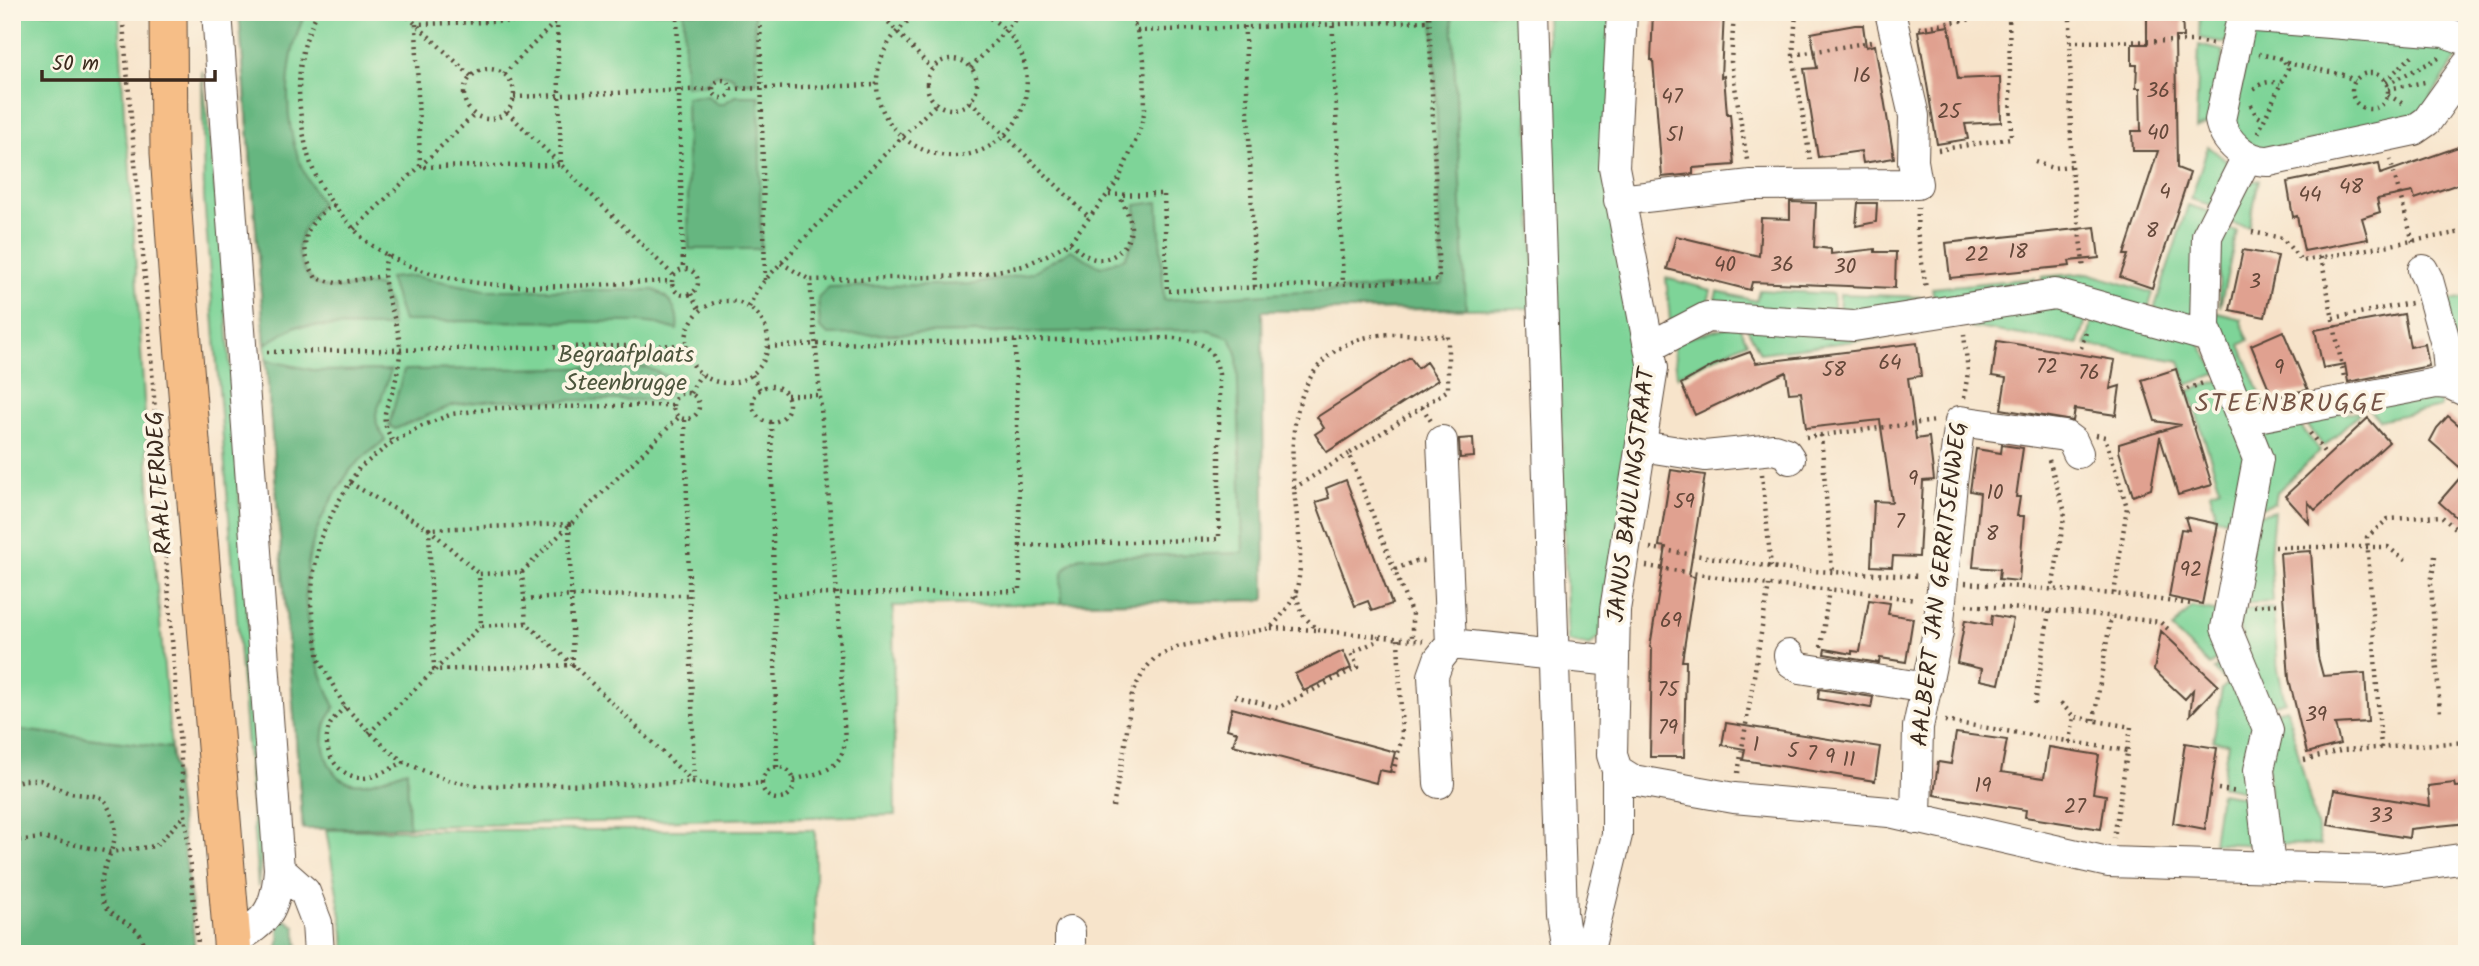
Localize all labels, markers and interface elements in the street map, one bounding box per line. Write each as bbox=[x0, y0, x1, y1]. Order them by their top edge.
scale bar bbox=[42, 38, 215, 82]
text: 50 m bbox=[52, 48, 99, 81]
house number: 16 bbox=[1853, 60, 1871, 93]
house number: 36 bbox=[2146, 75, 2170, 108]
house number: 47 bbox=[1661, 81, 1684, 114]
house number: 25 bbox=[1937, 96, 1962, 129]
house number: 40 bbox=[2147, 117, 2169, 150]
house number: 51 bbox=[1666, 119, 1684, 152]
house number: 48 bbox=[2339, 171, 2363, 204]
house number: 4 bbox=[2159, 176, 2171, 209]
house number: 44 bbox=[2298, 179, 2322, 212]
house number: 8 bbox=[2146, 215, 2159, 248]
house number: 18 bbox=[2008, 236, 2028, 269]
house number: 22 bbox=[1965, 239, 1989, 272]
house number: 40 bbox=[1714, 249, 1736, 282]
house number: 36 bbox=[1770, 249, 1794, 282]
house number: 30 bbox=[1834, 251, 1856, 284]
house number: 3 bbox=[2249, 266, 2261, 299]
park label: Begraafplaats Steenbrugge bbox=[558, 336, 694, 403]
house number: 64 bbox=[1878, 347, 1902, 380]
house number: 72 bbox=[2036, 351, 2058, 384]
house number: 9 bbox=[2274, 352, 2284, 385]
house number: 58 bbox=[1822, 354, 1846, 387]
house number: 76 bbox=[2078, 357, 2100, 390]
street label: JANUS BAULINGSTRAAT bbox=[1597, 363, 1667, 624]
district label: STEENBRUGGE bbox=[2195, 383, 2387, 425]
street label: RAALTERWEG bbox=[136, 409, 184, 557]
street label: AALBERT JAN GERRITSENWEG bbox=[1901, 419, 1979, 749]
house number: 9 bbox=[1908, 463, 1918, 496]
house number: 10 bbox=[1986, 477, 2004, 510]
house number: 59 bbox=[1673, 486, 1695, 519]
house number: 7 bbox=[1895, 506, 1906, 539]
house number: 8 bbox=[1986, 518, 1999, 551]
house number: 92 bbox=[2180, 554, 2202, 587]
house number: 69 bbox=[1660, 605, 1682, 638]
house number: 75 bbox=[1658, 674, 1680, 707]
house number: 39 bbox=[2305, 699, 2327, 732]
house number: 79 bbox=[1658, 712, 1678, 745]
house number: 1 bbox=[1753, 729, 1759, 762]
house number: 5 bbox=[1787, 735, 1800, 768]
house number: 7 bbox=[1807, 738, 1818, 771]
house number: 9 bbox=[1825, 741, 1835, 774]
house number: 11 bbox=[1842, 744, 1856, 777]
house number: 19 bbox=[1975, 770, 1991, 803]
house number: 27 bbox=[2064, 791, 2087, 824]
house number: 33 bbox=[2369, 800, 2393, 833]

